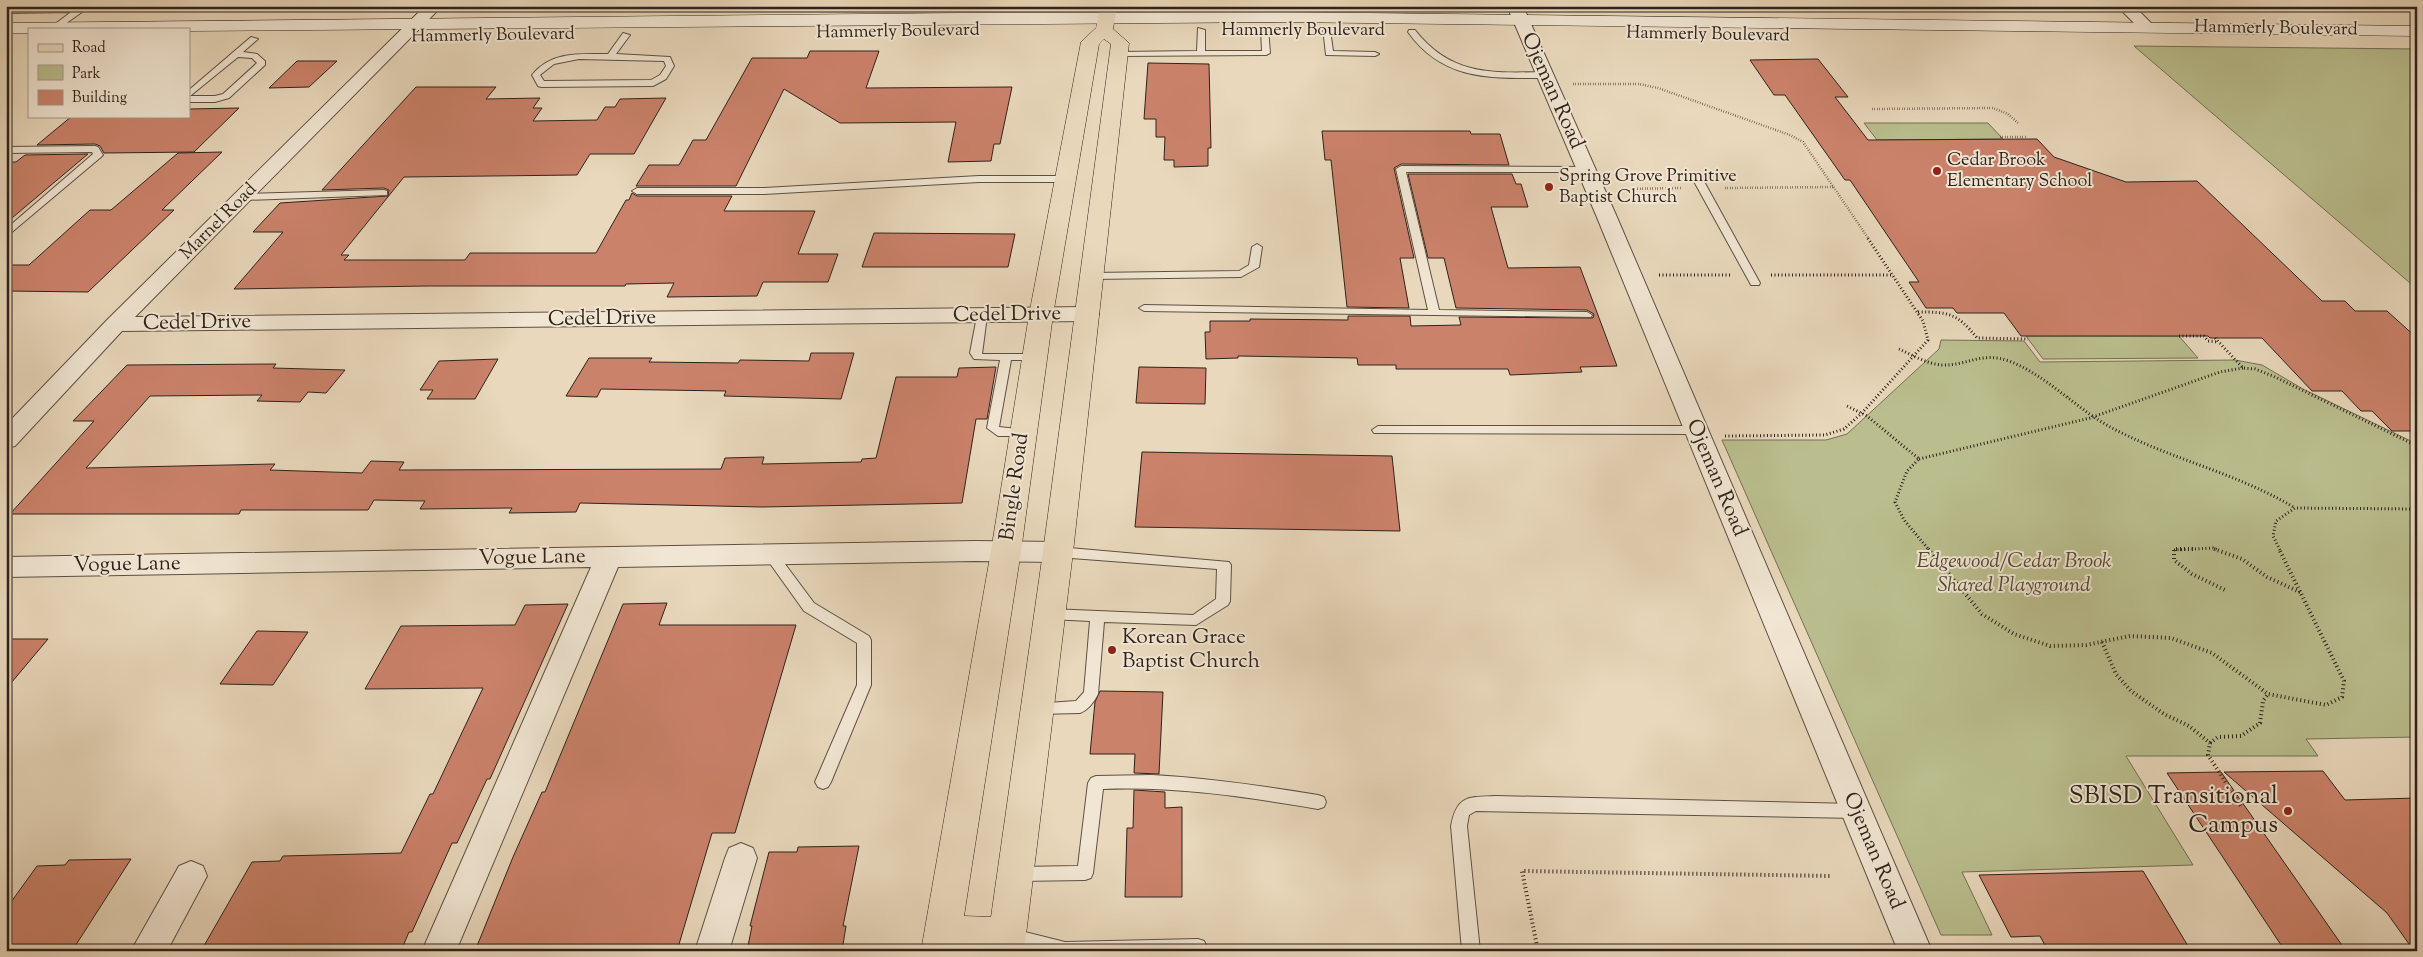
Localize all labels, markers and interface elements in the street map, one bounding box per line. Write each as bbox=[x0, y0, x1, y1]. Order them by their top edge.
street label: Hammerly Boulevard bbox=[2194, 15, 2358, 43]
street label: Hammerly Boulevard bbox=[816, 18, 980, 46]
street label: Hammerly Boulevard bbox=[1221, 18, 1385, 44]
street label: Hammerly Boulevard bbox=[1626, 21, 1790, 49]
street label: Hammerly Boulevard bbox=[411, 22, 575, 50]
legend bbox=[28, 28, 190, 118]
street label: Ojeman Road bbox=[1513, 28, 1591, 154]
text: Road bbox=[72, 38, 106, 59]
text: Park bbox=[72, 64, 101, 85]
text: Building bbox=[72, 88, 127, 109]
place label: Cedar Brook Elementary School bbox=[1947, 148, 2092, 195]
place label: Spring Grove Primitive Baptist Church bbox=[1559, 164, 1737, 211]
marker: Cedar Brook Elementary School bbox=[1931, 165, 1943, 177]
street label: Marnel Road bbox=[175, 178, 263, 266]
marker: Spring Grove Primitive Baptist Church bbox=[1543, 181, 1555, 193]
street label: Cedel Drive bbox=[953, 299, 1061, 331]
street label: Cedel Drive bbox=[548, 303, 656, 335]
street label: Cedel Drive bbox=[143, 307, 251, 339]
street label: Ojeman Road bbox=[1678, 415, 1754, 541]
street label: Bingle Road bbox=[993, 431, 1037, 543]
street label: Vogue Lane bbox=[478, 542, 586, 574]
park label: Edgewood/Cedar Brook Shared Playground bbox=[1916, 547, 2112, 601]
street label: Vogue Lane bbox=[73, 549, 181, 581]
place label: Korean Grace Baptist Church bbox=[1122, 623, 1260, 677]
marker: Korean Grace Baptist Church bbox=[1106, 644, 1118, 656]
place label: SBISD Transitional Campus bbox=[2069, 779, 2278, 844]
street label: Ojeman Road bbox=[1835, 788, 1911, 914]
marker: SBISD Transitional Campus bbox=[2282, 805, 2294, 817]

